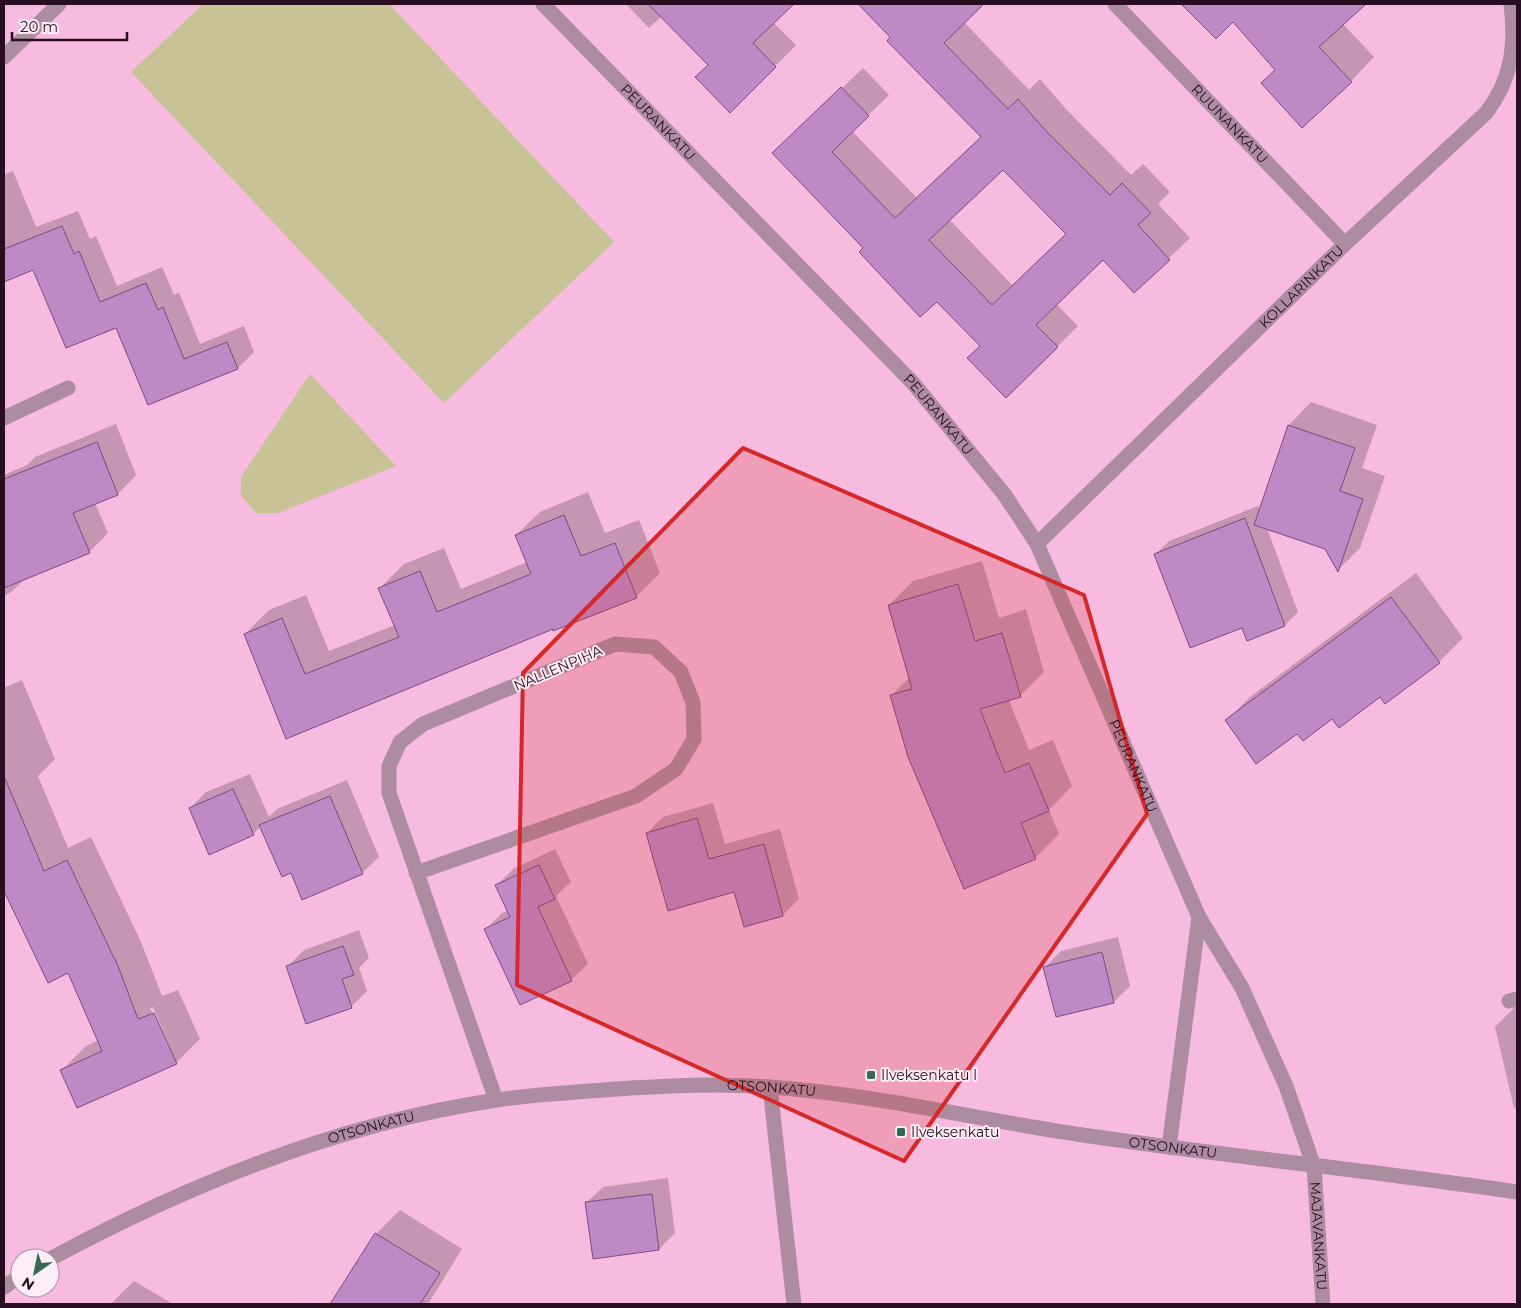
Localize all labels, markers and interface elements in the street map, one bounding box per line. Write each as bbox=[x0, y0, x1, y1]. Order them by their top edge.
scale bar bbox=[12, 10, 128, 42]
text: 20 m bbox=[20, 17, 58, 36]
street label: PEURANKATU bbox=[617, 80, 700, 164]
street label: RUUNANKATU bbox=[1188, 80, 1272, 167]
street label: KOLLARINKATU bbox=[1255, 241, 1348, 332]
street label: PEURANKATU bbox=[900, 370, 977, 459]
street label: NALLENPIHA bbox=[511, 641, 606, 695]
street label: PEURANKATU bbox=[1105, 716, 1162, 815]
place label: Ilveksenkatu I bbox=[881, 1066, 977, 1084]
marker: Ilveksenkatu I bbox=[865, 1069, 877, 1081]
street label: OTSONKATU bbox=[727, 1076, 817, 1100]
street label: OTSONKATU bbox=[325, 1107, 416, 1148]
place label: Ilveksenkatu bbox=[911, 1123, 999, 1141]
marker: Ilveksenkatu bbox=[895, 1126, 907, 1138]
street label: OTSONKATU bbox=[1127, 1133, 1218, 1162]
street label: MAJAVANKATU bbox=[1306, 1181, 1331, 1291]
north arrow bbox=[10, 1248, 60, 1298]
text: N bbox=[18, 1273, 38, 1295]

